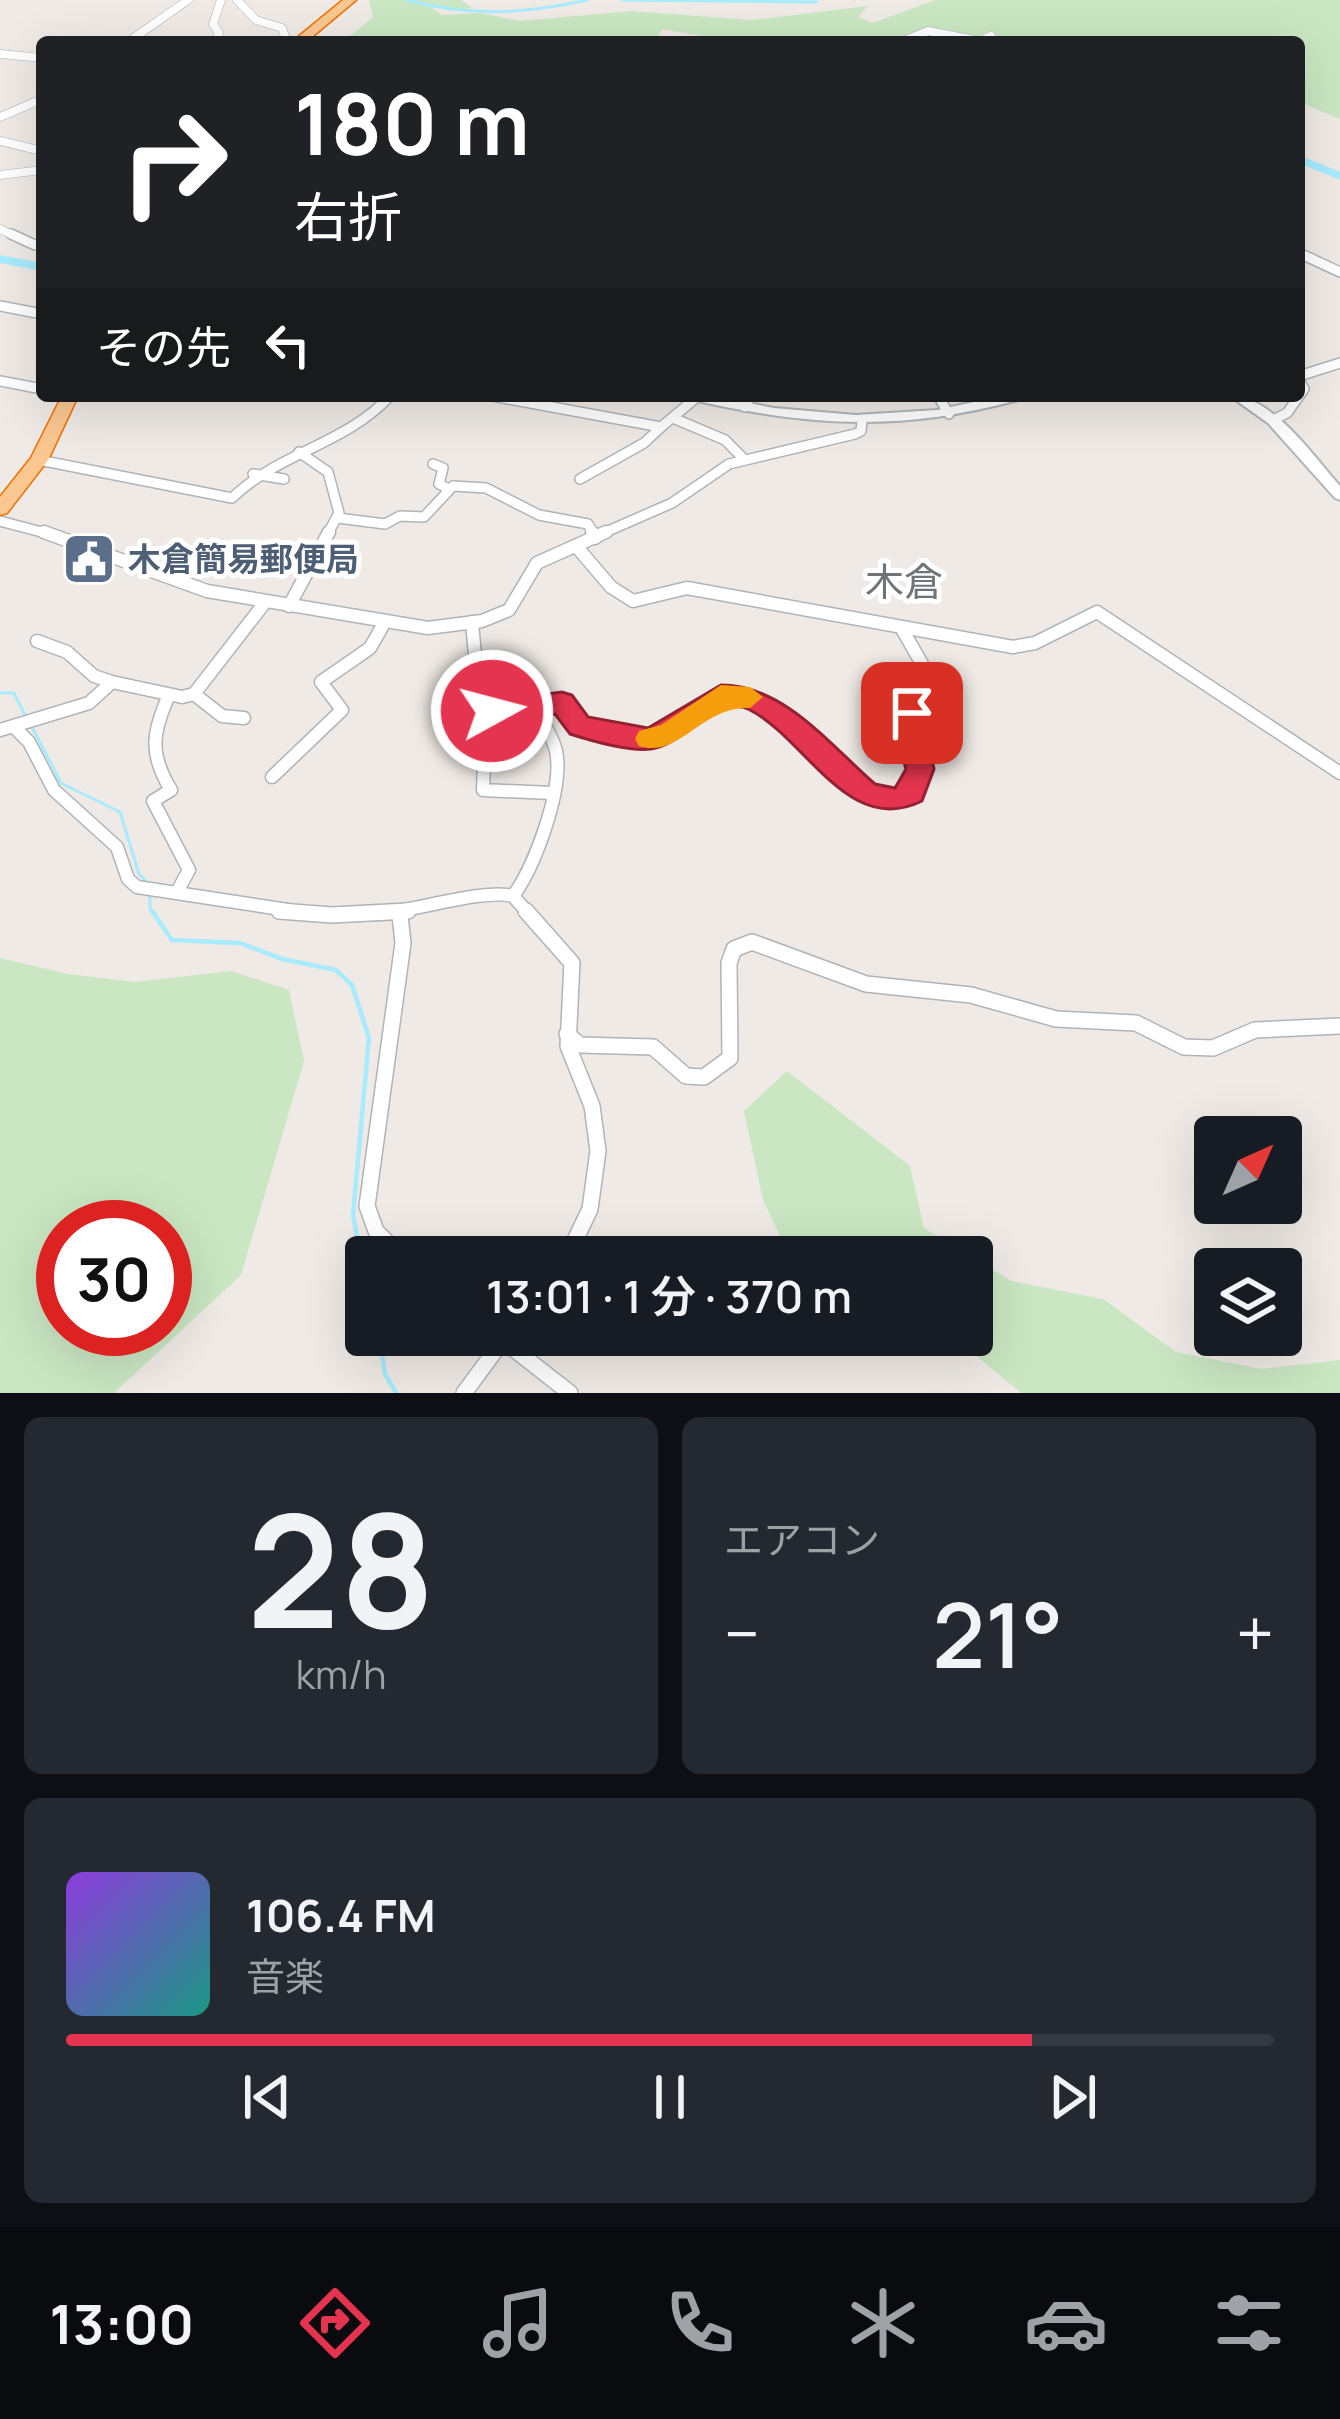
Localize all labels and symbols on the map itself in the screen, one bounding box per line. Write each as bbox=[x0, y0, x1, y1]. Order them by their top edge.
public building icon: 木倉簡易郵便局 bbox=[61, 531, 117, 587]
place label: 木倉簡易郵便局 bbox=[128, 536, 359, 581]
district label: 木倉 bbox=[865, 554, 943, 608]
position arrow bbox=[429, 648, 555, 774]
pin bbox=[861, 662, 963, 764]
north arrow bbox=[1194, 1116, 1302, 1224]
speed limit sign: 30 bbox=[36, 1200, 192, 1356]

